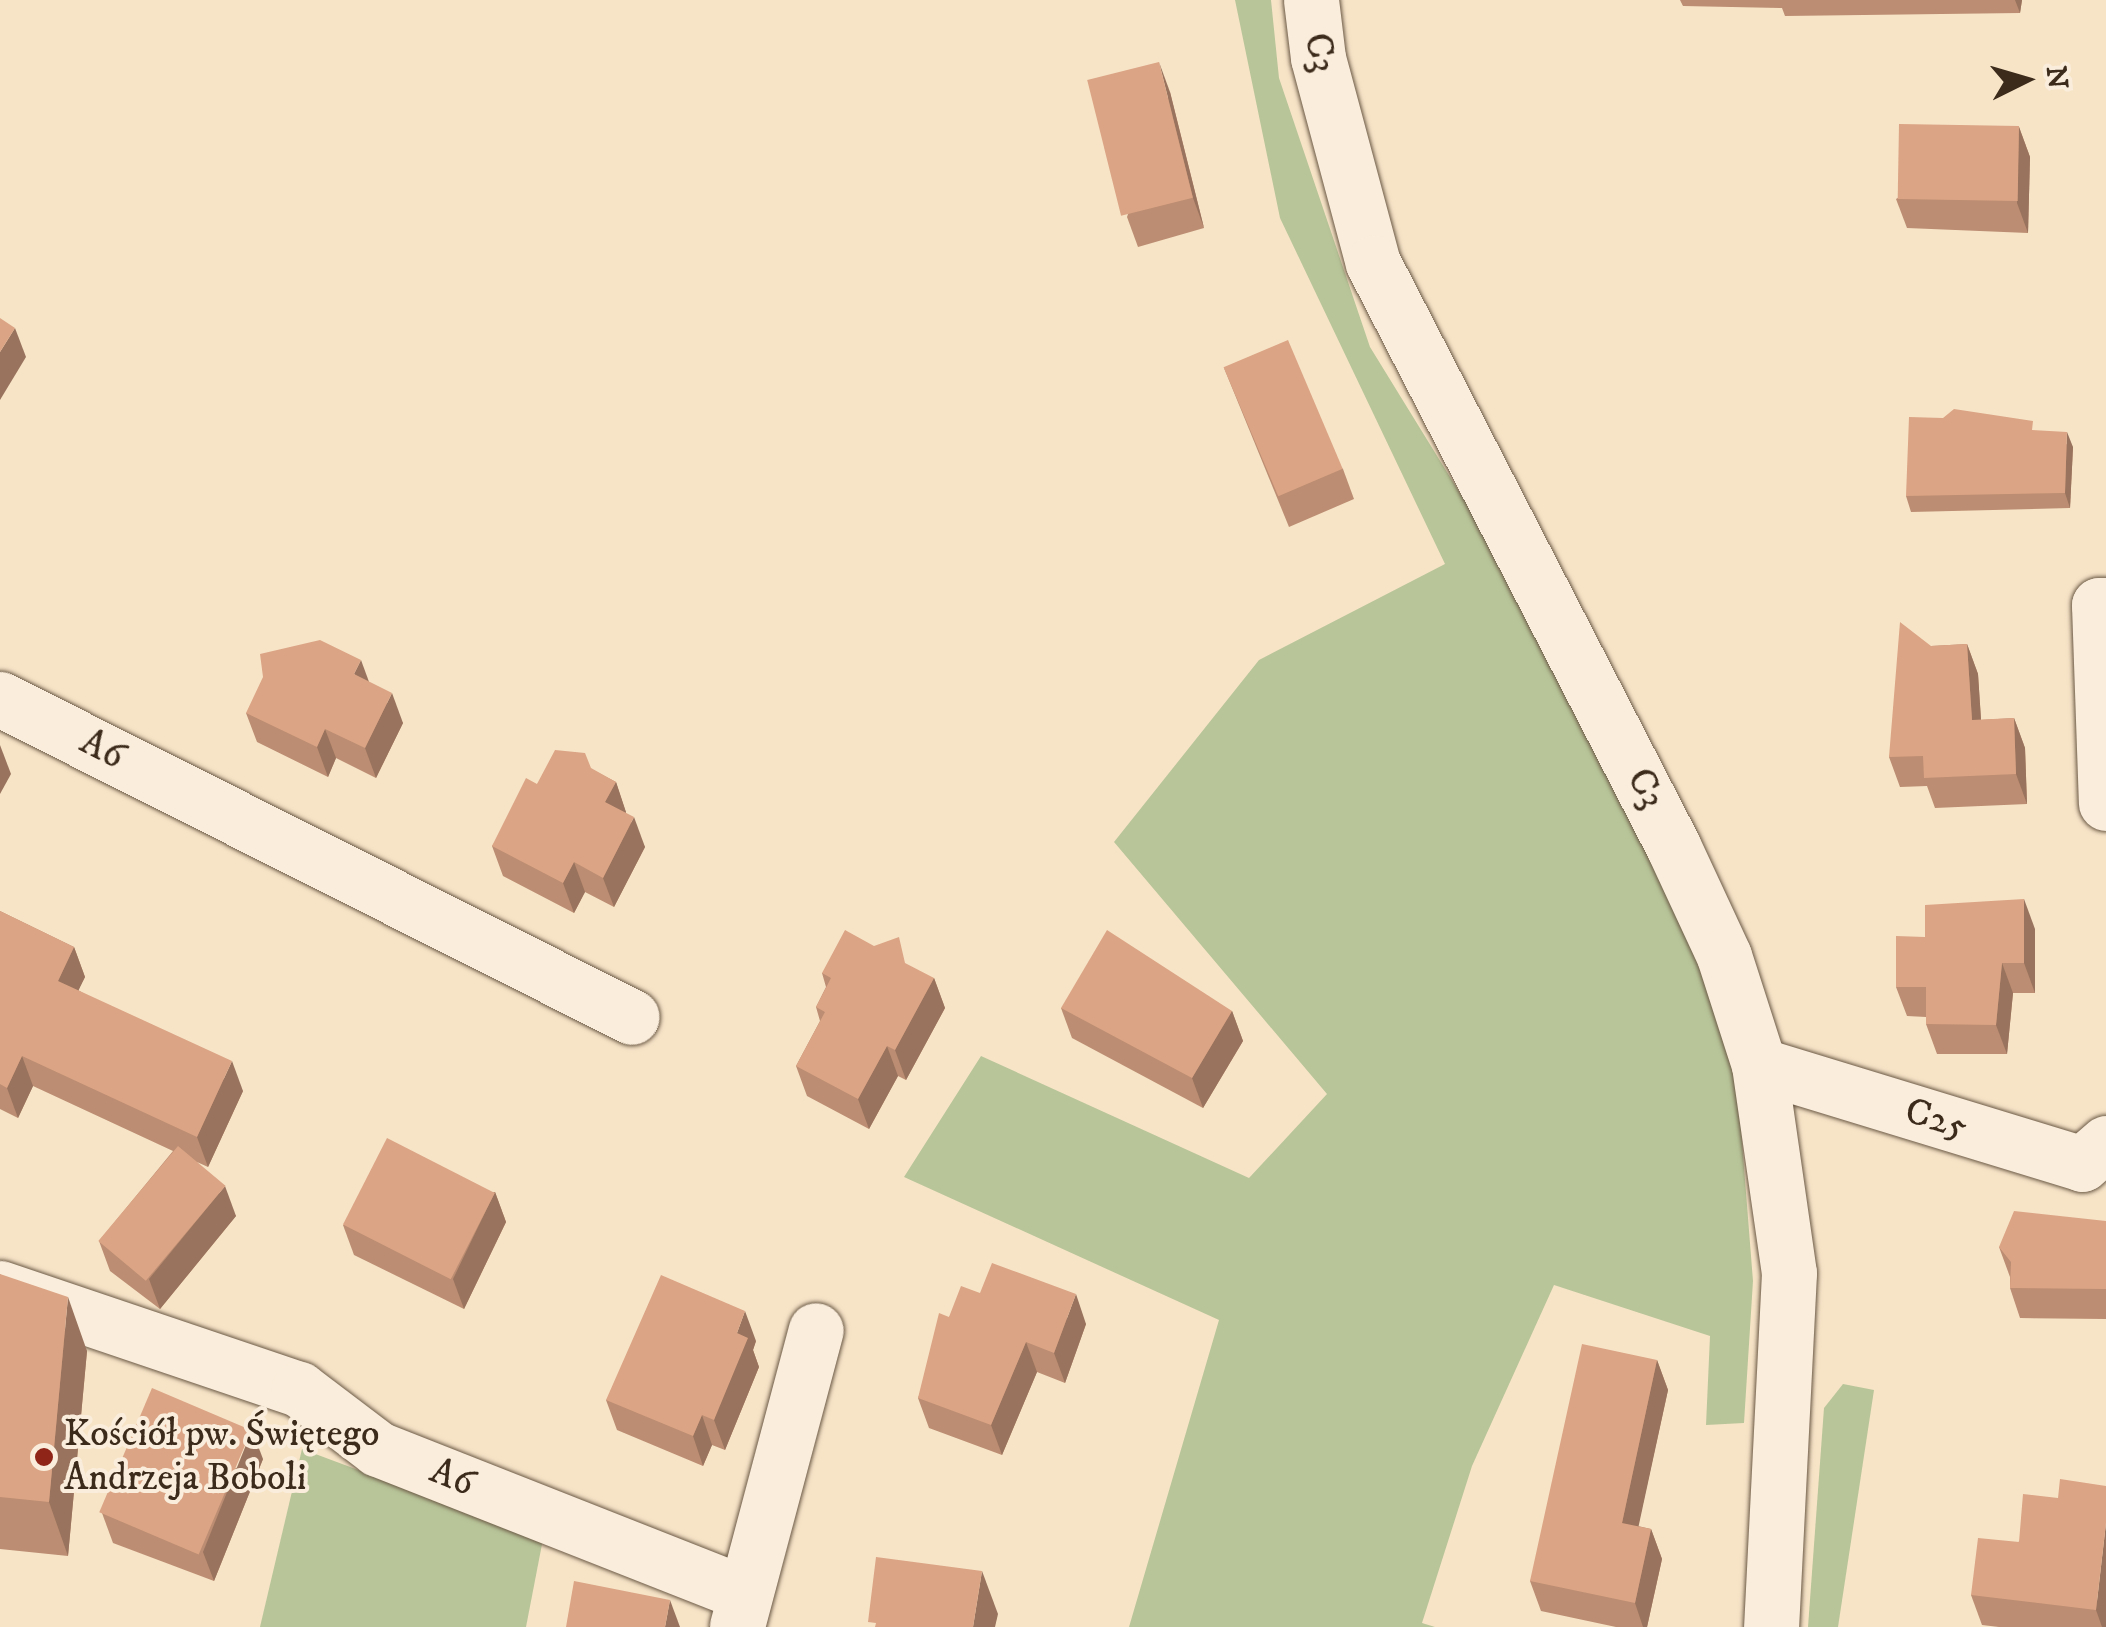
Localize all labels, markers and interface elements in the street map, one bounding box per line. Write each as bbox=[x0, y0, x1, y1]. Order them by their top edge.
street label: C3 bbox=[1293, 30, 1345, 76]
north arrow bbox=[1976, 30, 2076, 130]
text: N bbox=[2038, 64, 2075, 90]
street label: A6 bbox=[72, 720, 132, 780]
street label: C3 bbox=[1616, 761, 1674, 817]
street label: C25 bbox=[1899, 1089, 1973, 1151]
place label: Kościół pw. Świętego Andrzeja Boboli bbox=[64, 1412, 380, 1502]
marker: Kościół pw. Świętego Andrzeja Boboli bbox=[33, 1446, 55, 1468]
street label: A6 bbox=[423, 1449, 481, 1507]

